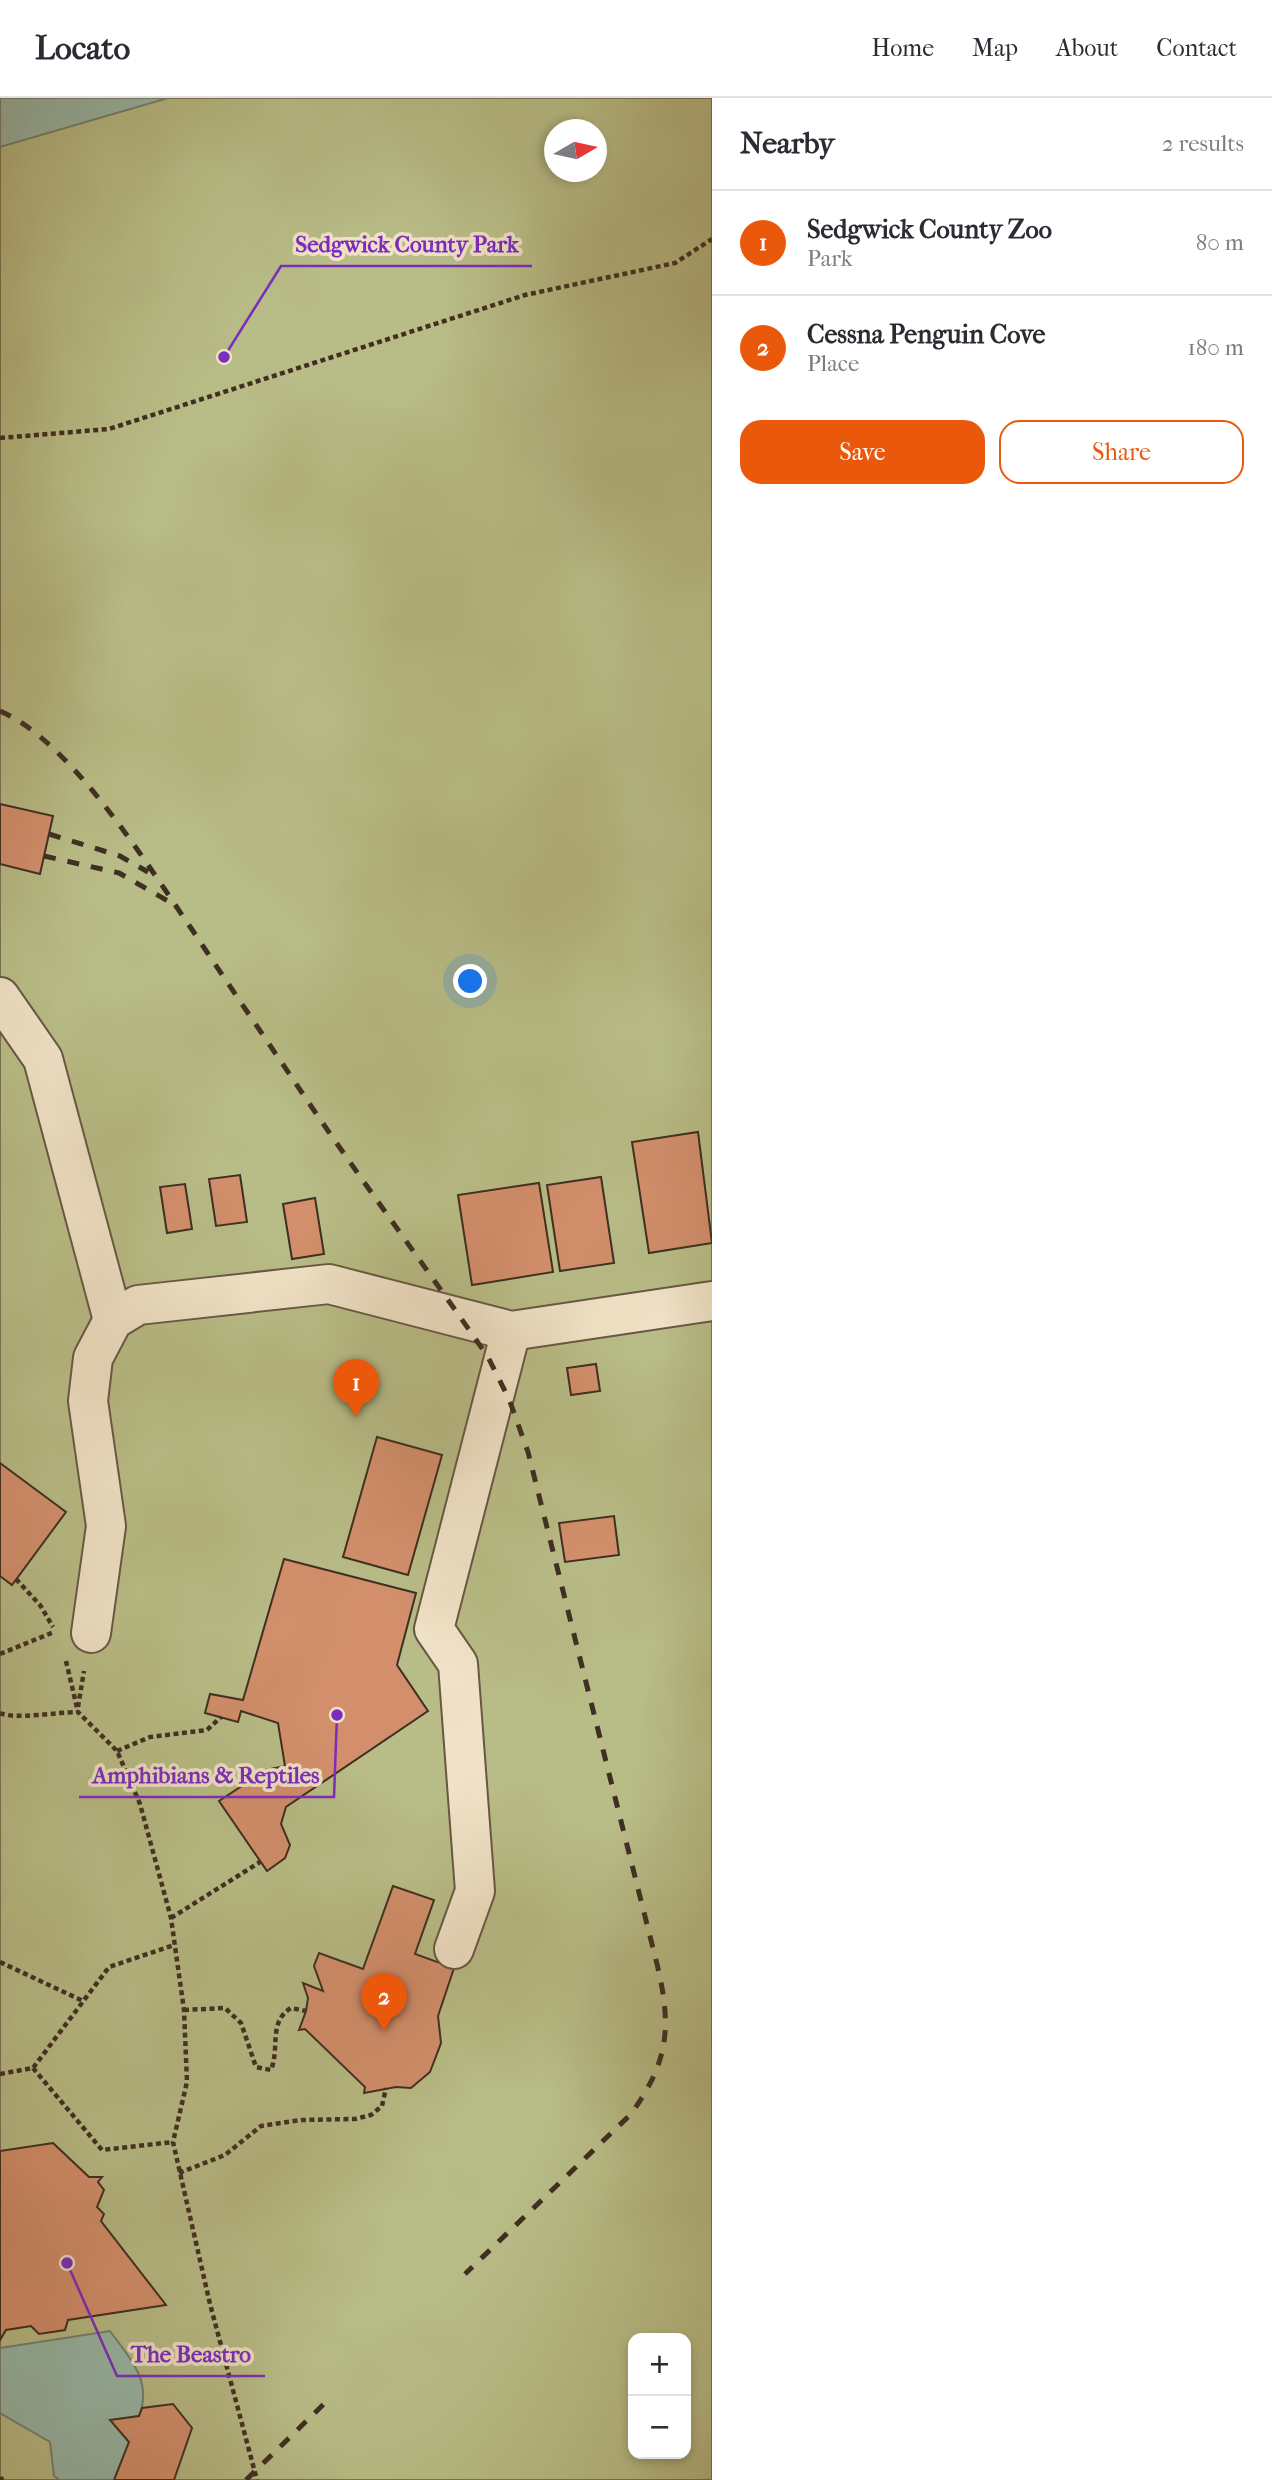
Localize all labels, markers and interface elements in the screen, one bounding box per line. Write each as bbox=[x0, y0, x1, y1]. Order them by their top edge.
text: Locato bbox=[35, 29, 130, 68]
text: Home bbox=[872, 34, 934, 62]
text: Map bbox=[972, 34, 1018, 62]
text: About bbox=[1056, 34, 1118, 62]
text: Contact bbox=[1156, 34, 1237, 62]
north arrow bbox=[544, 119, 607, 182]
text: Nearby bbox=[740, 126, 835, 161]
text: 2 results bbox=[1162, 130, 1244, 157]
text: Sedgwick County Zoo bbox=[807, 214, 1052, 245]
callout: Sedgwick County Park bbox=[281, 222, 532, 266]
text: 1 bbox=[759, 229, 767, 256]
text: 80 m bbox=[1196, 229, 1244, 256]
text: Sedgwick County Park bbox=[295, 231, 520, 258]
text: Park bbox=[807, 245, 853, 272]
text: Cessna Penguin Cove bbox=[807, 319, 1045, 350]
text: 2 bbox=[757, 334, 769, 361]
text: 180 m bbox=[1187, 334, 1244, 361]
text: Place bbox=[807, 350, 859, 377]
button: Save bbox=[740, 420, 985, 484]
button: Share bbox=[999, 420, 1244, 484]
your location bbox=[453, 964, 487, 998]
pin: 1 bbox=[333, 1359, 379, 1417]
callout: Amphibians & Reptiles bbox=[79, 1753, 334, 1797]
text: Amphibians & Reptiles bbox=[90, 1762, 320, 1789]
pin: 2 bbox=[361, 1973, 407, 2031]
callout: The Beastro bbox=[117, 2332, 265, 2376]
map controls bbox=[628, 2333, 691, 2459]
button: + bbox=[628, 2333, 691, 2396]
text: The Beastro bbox=[130, 2341, 251, 2368]
button: − bbox=[628, 2396, 691, 2459]

